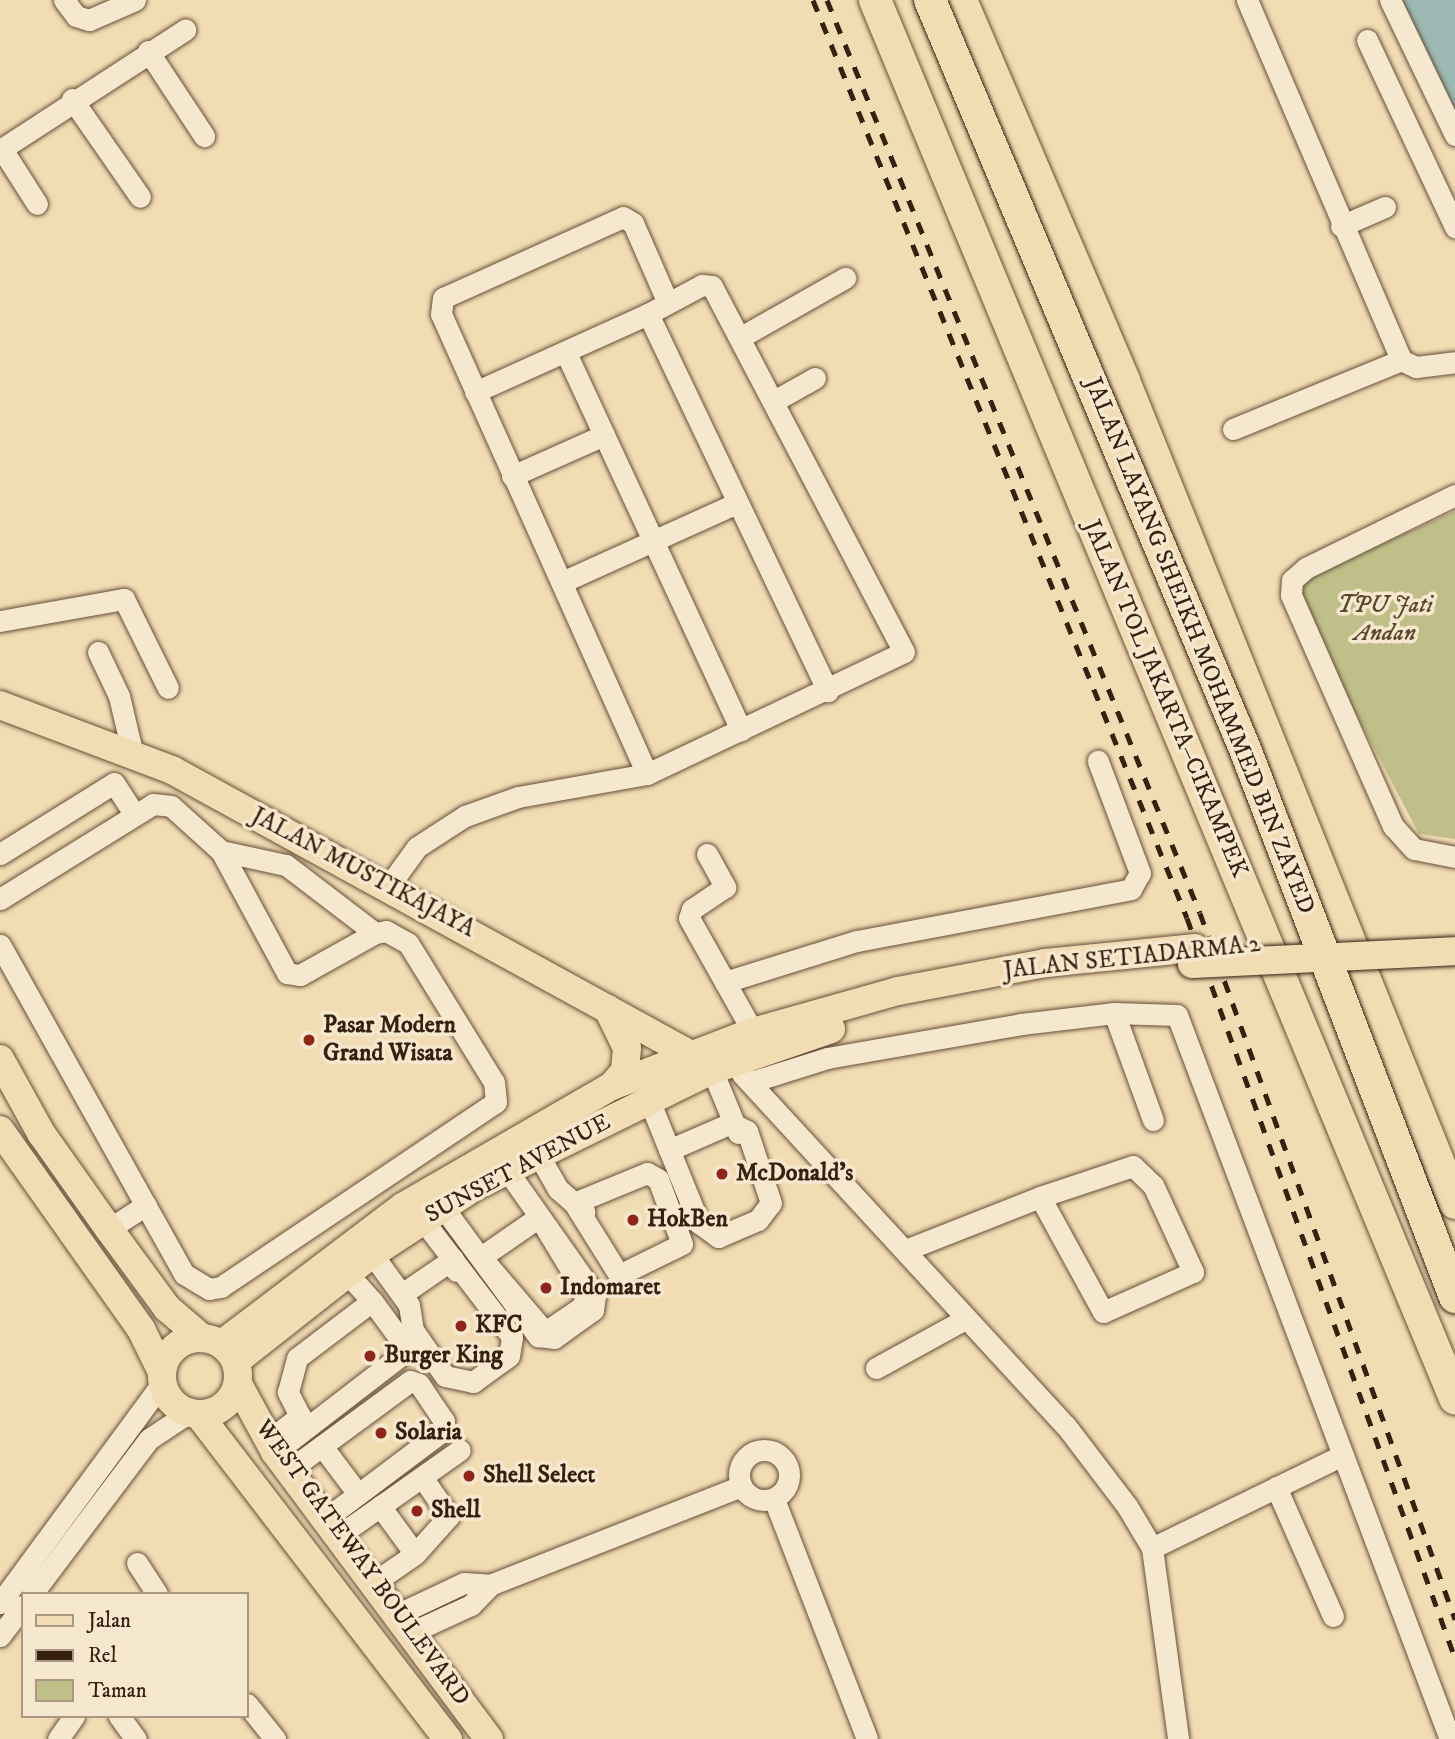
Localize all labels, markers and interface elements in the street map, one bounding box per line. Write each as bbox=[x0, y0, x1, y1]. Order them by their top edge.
street label: JALAN LAYANG SHEIKH MOHAMMED BIN ZAYED bbox=[1078, 374, 1320, 918]
street label: JALAN TOL JAKARTA–CIKAMPEK bbox=[1076, 516, 1254, 882]
park label: TPU Jati Andan bbox=[1337, 592, 1433, 648]
street label: JALAN MUSTIKAJAYA bbox=[246, 802, 480, 944]
street label: JALAN SETIADARMA 2 bbox=[1002, 930, 1262, 986]
place label: Pasar Modern Grand Wisata bbox=[323, 1012, 456, 1068]
marker: Pasar Modern Grand Wisata bbox=[301, 1032, 317, 1048]
street label: SUNSET AVENUE bbox=[420, 1108, 616, 1230]
place label: McDonald's bbox=[736, 1160, 853, 1188]
marker: McDonald's bbox=[714, 1166, 730, 1182]
place label: HokBen bbox=[647, 1206, 728, 1234]
marker: HokBen bbox=[625, 1212, 641, 1228]
place label: Indomaret bbox=[560, 1274, 661, 1302]
marker: Indomaret bbox=[538, 1280, 554, 1296]
place label: KFC bbox=[475, 1312, 523, 1340]
marker: KFC bbox=[453, 1318, 469, 1334]
place label: Burger King bbox=[384, 1342, 503, 1370]
marker: Burger King bbox=[362, 1348, 378, 1364]
street label: WEST GATEWAY BOULEVARD bbox=[249, 1415, 475, 1711]
place label: Solaria bbox=[395, 1419, 462, 1447]
marker: Solaria bbox=[373, 1425, 389, 1441]
place label: Shell Select bbox=[483, 1462, 595, 1490]
marker: Shell Select bbox=[461, 1468, 477, 1484]
place label: Shell bbox=[431, 1497, 480, 1525]
marker: Shell bbox=[409, 1503, 425, 1519]
legend bbox=[21, 1592, 248, 1718]
text: Jalan bbox=[88, 1608, 131, 1634]
text: Rel bbox=[88, 1643, 117, 1669]
text: Taman bbox=[88, 1678, 147, 1704]

